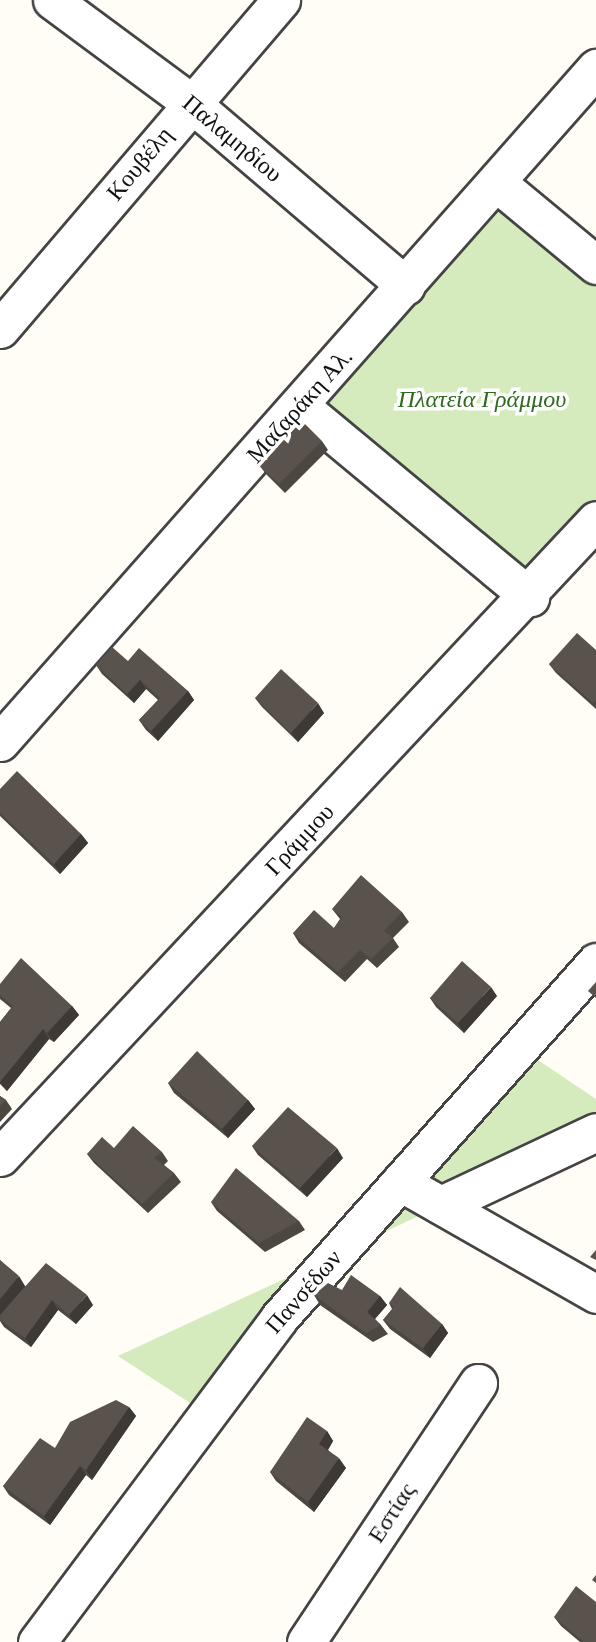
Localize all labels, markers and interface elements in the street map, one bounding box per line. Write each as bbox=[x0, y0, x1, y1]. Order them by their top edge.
street label: Παλαμηδίου bbox=[176, 89, 288, 189]
street label: Κουβέλη bbox=[101, 121, 179, 207]
street label: Μαζαράκη Αλ. bbox=[241, 342, 359, 470]
park label: Πλατεία Γράμμου bbox=[398, 386, 566, 414]
street label: Γράμμου bbox=[259, 798, 341, 882]
street label: Πανσέδων bbox=[260, 1244, 348, 1340]
street label: Εστίας bbox=[362, 1478, 422, 1548]

